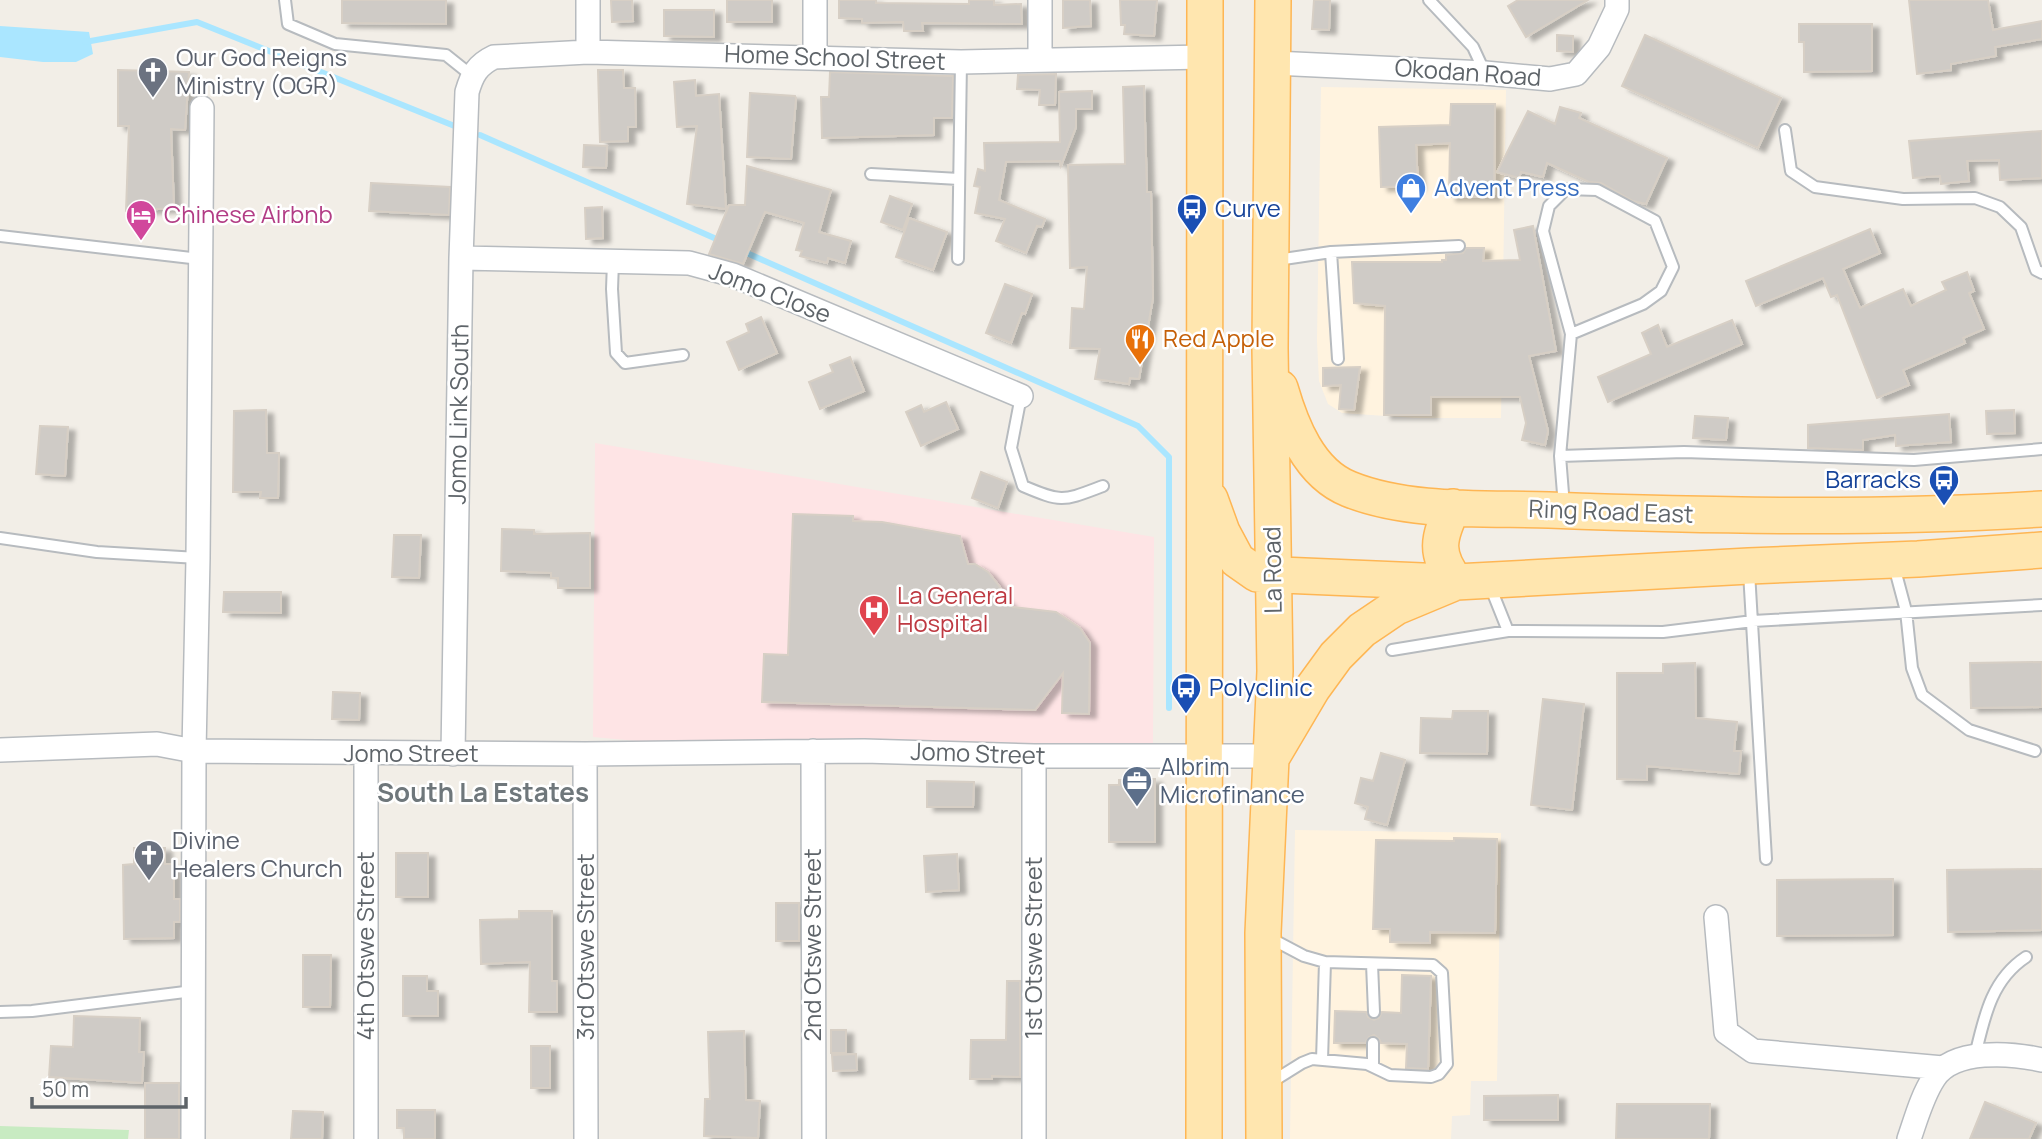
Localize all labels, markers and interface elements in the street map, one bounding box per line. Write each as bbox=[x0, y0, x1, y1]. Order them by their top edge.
street label: Home School Street bbox=[724, 36, 946, 77]
place label: Our God Reigns Ministry (OGR) bbox=[176, 40, 347, 101]
street label: Okodan Road bbox=[1394, 50, 1542, 93]
church icon: Our God Reigns Ministry (OGR) bbox=[136, 55, 170, 99]
place label: Advent Press bbox=[1434, 170, 1580, 203]
shop icon: Advent Press bbox=[1394, 171, 1428, 215]
place label: Curve bbox=[1215, 191, 1281, 224]
bus stop icon: Curve bbox=[1175, 192, 1209, 236]
place label: Chinese Airbnb bbox=[164, 197, 333, 230]
hotel icon: Chinese Airbnb bbox=[124, 198, 158, 242]
street label: Jomo Close bbox=[705, 253, 836, 330]
place label: Red Apple bbox=[1163, 321, 1274, 354]
restaurant icon: Red Apple bbox=[1123, 322, 1157, 366]
street label: Jomo Link South bbox=[439, 323, 476, 505]
place label: Barracks bbox=[1825, 462, 1921, 495]
bus stop icon: Barracks bbox=[1927, 463, 1961, 507]
street label: Ring Road East bbox=[1528, 491, 1694, 530]
street label: La Road bbox=[1254, 526, 1289, 614]
place label: La General Hospital bbox=[897, 578, 1013, 639]
hospital icon: La General Hospital bbox=[857, 593, 891, 637]
place label: Polyclinic bbox=[1209, 670, 1313, 703]
bus stop icon: Polyclinic bbox=[1169, 671, 1203, 715]
street label: Jomo Street bbox=[910, 734, 1046, 771]
street label: Jomo Street bbox=[343, 736, 479, 769]
place label: Albrim Microfinance bbox=[1160, 749, 1305, 810]
office icon: Albrim Microfinance bbox=[1120, 764, 1154, 808]
district label: South La Estates bbox=[377, 774, 589, 810]
place label: Divine Healers Church bbox=[172, 823, 342, 884]
church icon: Divine Healers Church bbox=[132, 838, 166, 882]
street label: 2nd Otswe Street bbox=[795, 848, 828, 1042]
street label: 4th Otswe Street bbox=[348, 851, 381, 1041]
street label: 3rd Otswe Street bbox=[568, 853, 601, 1041]
street label: 1st Otswe Street bbox=[1016, 857, 1049, 1039]
scale bar bbox=[32, 1066, 186, 1110]
text: 50 m bbox=[42, 1075, 89, 1103]

